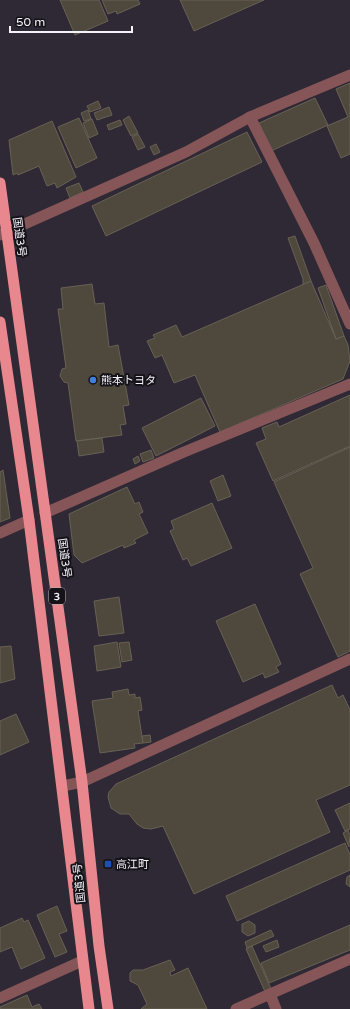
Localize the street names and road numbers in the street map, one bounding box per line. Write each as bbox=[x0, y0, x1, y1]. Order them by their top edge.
street label: 国道3号 bbox=[10, 216, 29, 258]
street label: 国道3号 bbox=[55, 537, 74, 579]
road number: 3 bbox=[49, 588, 65, 604]
street label: 国道3号 bbox=[71, 862, 88, 903]

